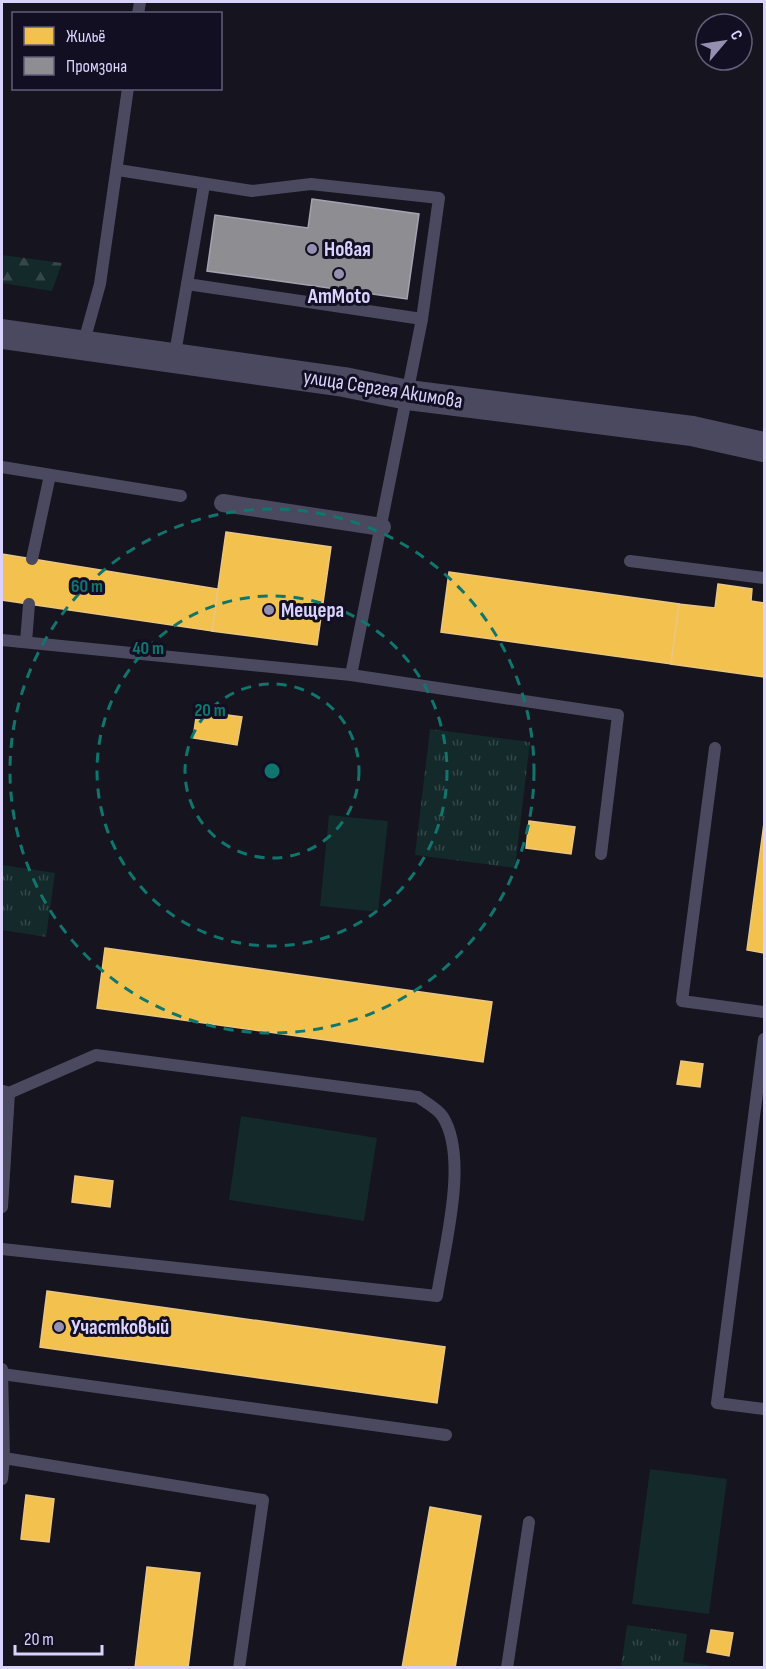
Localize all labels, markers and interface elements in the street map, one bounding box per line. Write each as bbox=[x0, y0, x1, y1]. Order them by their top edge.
legend bbox=[12, 12, 222, 90]
north arrow bbox=[694, 12, 754, 72]
text: Жильё bbox=[66, 26, 106, 47]
text: С bbox=[726, 27, 746, 44]
text: Промзона bbox=[66, 56, 127, 77]
place label: Новая bbox=[324, 237, 371, 262]
marker: Новая bbox=[305, 242, 319, 256]
marker: AmMoto bbox=[332, 267, 346, 281]
place label: AmMoto bbox=[307, 284, 370, 309]
street label: улица Сергея Акимова bbox=[302, 364, 464, 414]
text: 60 m bbox=[71, 576, 103, 597]
place label: Мещера bbox=[281, 598, 344, 623]
marker: Мещера bbox=[262, 603, 276, 617]
text: 40 m bbox=[132, 638, 164, 659]
text: 20 m bbox=[194, 700, 226, 721]
centre of rings bbox=[262, 761, 282, 781]
place label: Участковый bbox=[71, 1315, 169, 1340]
marker: Участковый bbox=[52, 1320, 66, 1334]
scale bar bbox=[15, 1618, 102, 1656]
text: 20 m bbox=[24, 1629, 54, 1650]

